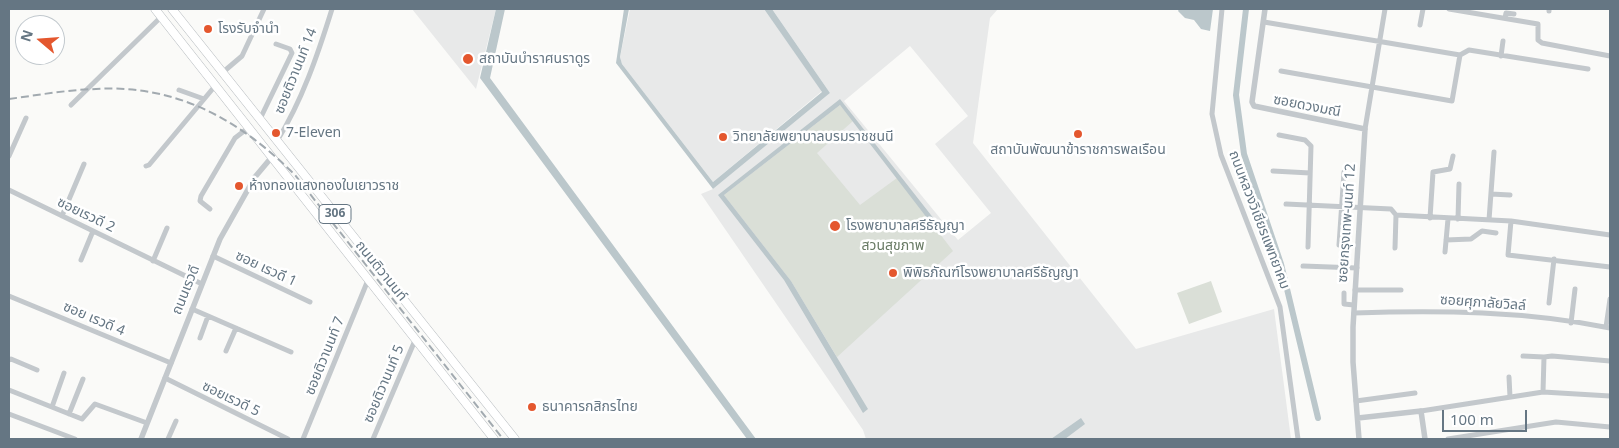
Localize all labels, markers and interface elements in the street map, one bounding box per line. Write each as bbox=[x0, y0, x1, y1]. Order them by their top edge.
north arrow bbox=[15, 15, 65, 65]
place label: โรงรับจำนำ bbox=[218, 21, 279, 37]
marker: โรงรับจำนำ bbox=[202, 23, 214, 35]
street label: ซอยติวานนท์ 14 bbox=[271, 26, 321, 116]
text: N bbox=[15, 27, 37, 44]
place label: สถาบันบำราศนราดูร bbox=[479, 51, 590, 67]
marker: สถาบันบำราศนราดูร bbox=[461, 52, 475, 66]
street label: ซอยดวงมณี bbox=[1272, 91, 1342, 121]
place label: 7-Eleven bbox=[286, 125, 341, 141]
marker: 7-Eleven bbox=[270, 127, 282, 139]
marker: สถาบันพัฒนาข้าราชการพลเรือน bbox=[1072, 128, 1084, 140]
place label: วิทยาลัยพยาบาลบรมราชชนนี bbox=[733, 129, 894, 145]
marker: วิทยาลัยพยาบาลบรมราชชนนี bbox=[717, 131, 729, 143]
place label: สถาบันพัฒนาข้าราชการพลเรือน bbox=[990, 142, 1166, 158]
street label: ถนนหลวงวิเชียรแพทยาคม bbox=[1225, 148, 1293, 292]
street label: ซอยกรุงเทพ-นนท์ 12 bbox=[1334, 163, 1360, 283]
place label: ห้างทองแสงทองใบเยาวราช bbox=[249, 178, 399, 194]
marker: ห้างทองแสงทองใบเยาวราช bbox=[233, 180, 245, 192]
street label: ซอยเรวดี 2 bbox=[54, 194, 118, 236]
road number: 306 bbox=[319, 204, 351, 223]
place label: โรงพยาบาลศรีธัญญา bbox=[846, 218, 965, 234]
marker: โรงพยาบาลศรีธัญญา bbox=[828, 219, 842, 233]
street label: ถนนติวานนท์ bbox=[352, 237, 410, 305]
park label: สวนสุขภาพ bbox=[862, 238, 924, 254]
street label: ซอย เรวดี 1 bbox=[233, 247, 299, 291]
street label: ถนนเรวดี bbox=[168, 263, 204, 317]
place label: พิพิธภัณฑ์โรงพยาบาลศรีธัญญา bbox=[903, 265, 1079, 281]
marker: พิพิธภัณฑ์โรงพยาบาลศรีธัญญา bbox=[887, 267, 899, 279]
street label: ซอยศุภาลัยวิลล์ bbox=[1439, 292, 1527, 314]
street label: ซอย เรวดี 4 bbox=[60, 298, 128, 340]
street label: ซอยติวานนท์ 7 bbox=[302, 314, 348, 398]
street label: ซอยติวานนท์ 5 bbox=[360, 343, 408, 425]
street label: ซอยเรวดี 5 bbox=[199, 378, 263, 420]
place label: ธนาคารกสิกรไทย bbox=[542, 399, 638, 415]
scale bar bbox=[1444, 400, 1529, 432]
marker: ธนาคารกสิกรไทย bbox=[526, 401, 538, 413]
text: 100 m bbox=[1450, 409, 1494, 429]

